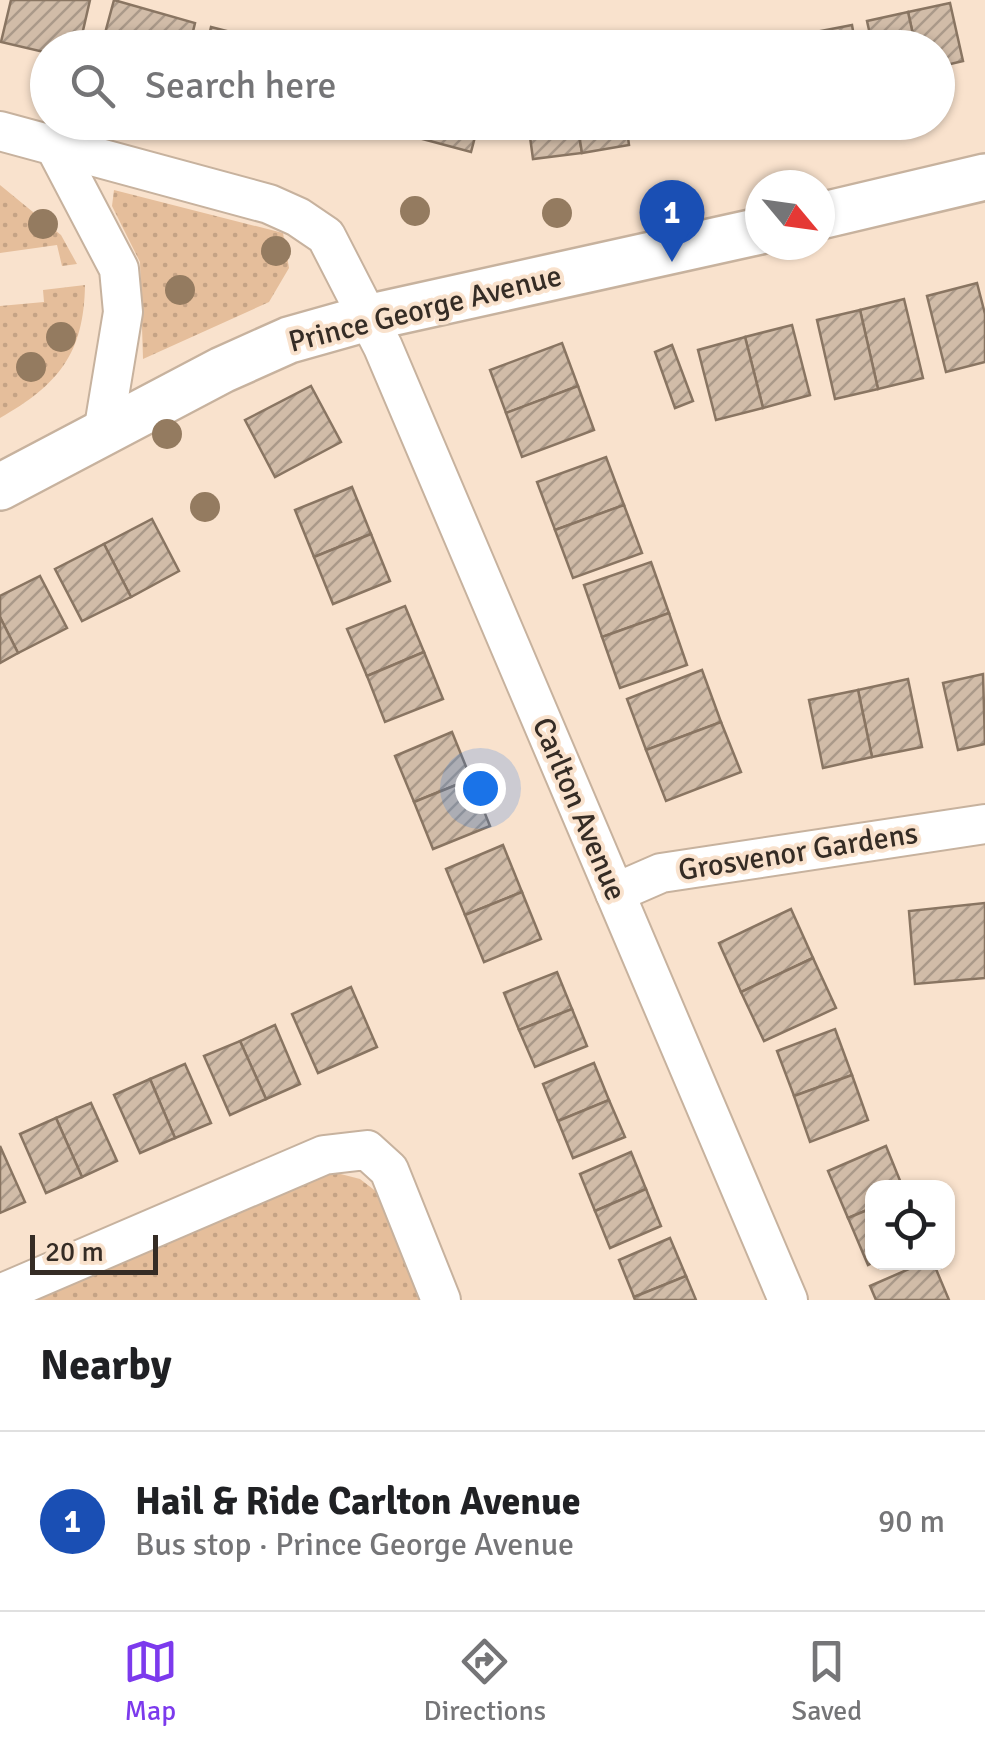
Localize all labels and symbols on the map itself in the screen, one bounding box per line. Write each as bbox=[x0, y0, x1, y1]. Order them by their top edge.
north arrow bbox=[745, 170, 835, 260]
pin: 1 bbox=[640, 180, 704, 262]
street label: Prince George Avenue bbox=[285, 257, 565, 361]
street label: Carlton Avenue bbox=[524, 712, 634, 906]
your location bbox=[455, 763, 506, 814]
street label: Grosvenor Gardens bbox=[676, 815, 920, 889]
scale bar bbox=[30, 1230, 158, 1274]

